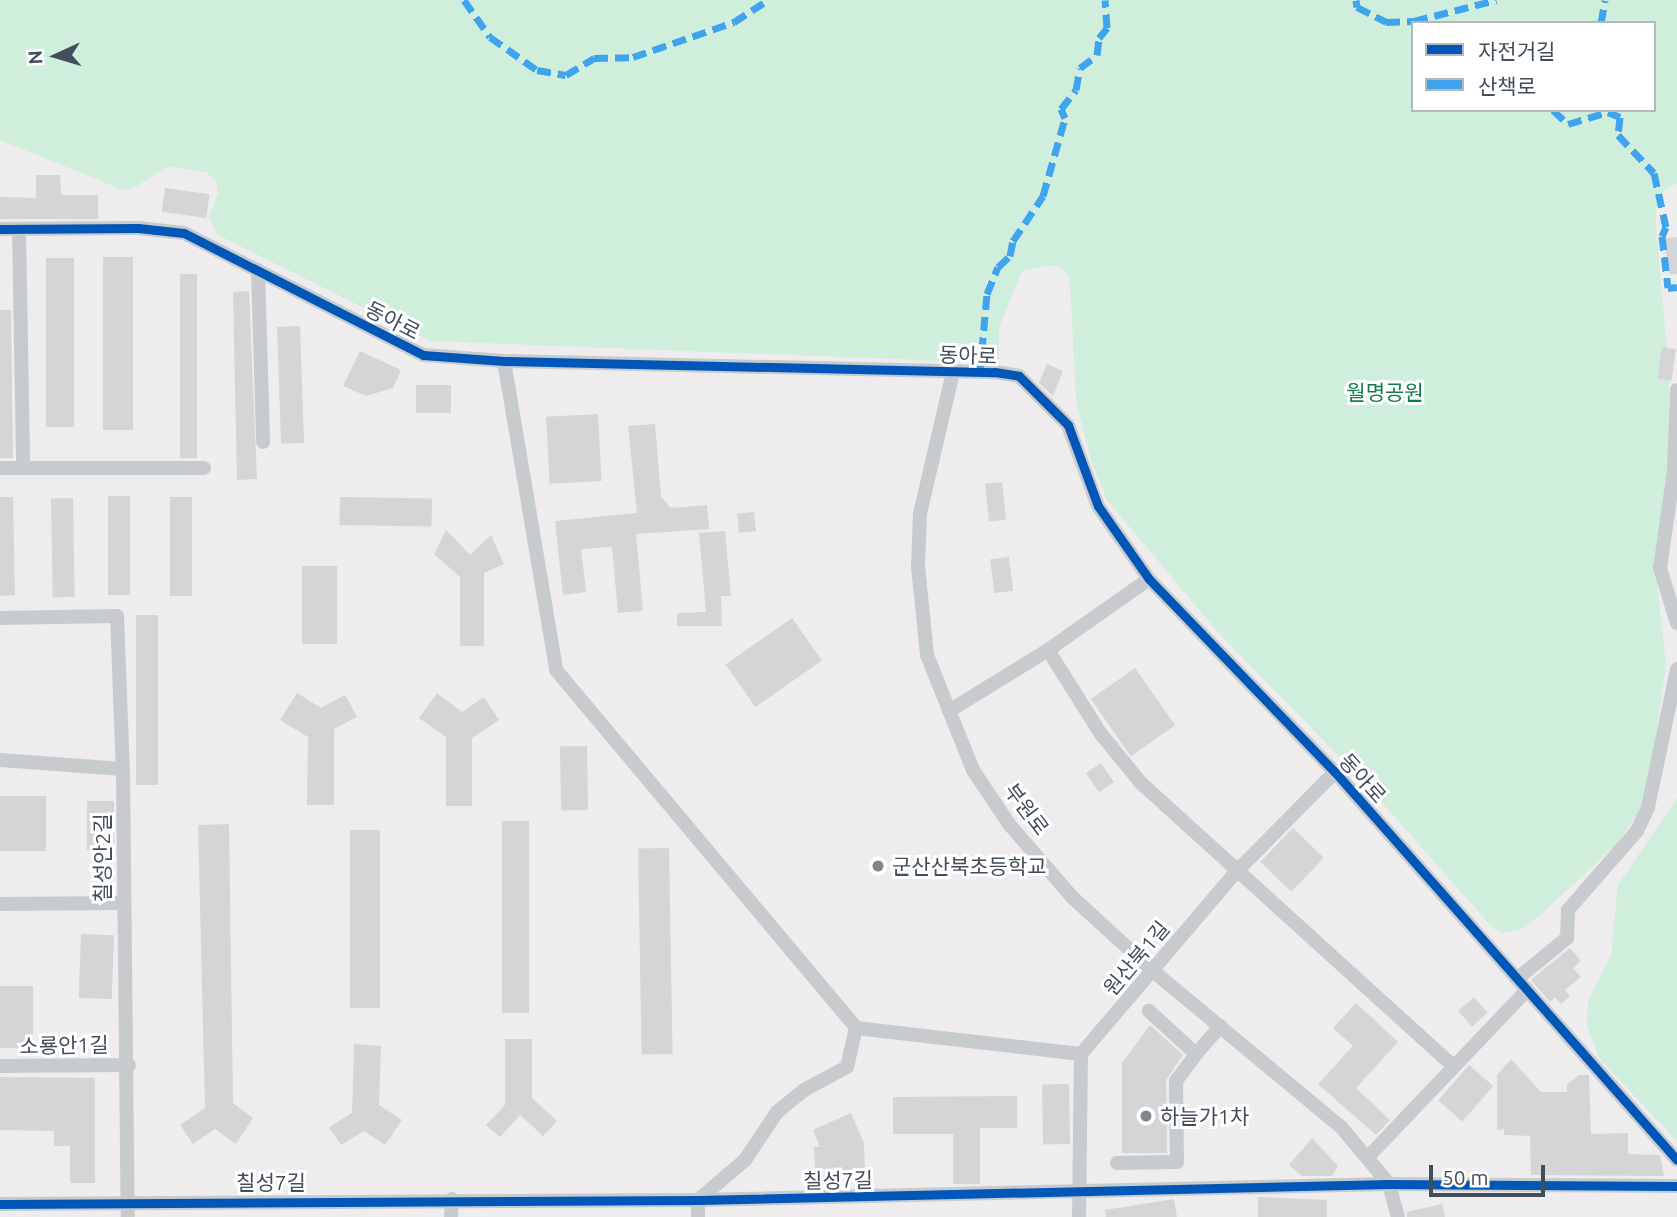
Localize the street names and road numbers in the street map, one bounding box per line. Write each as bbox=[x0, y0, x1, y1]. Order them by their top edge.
street label: 동아로 bbox=[361, 296, 425, 344]
street label: 동아로 bbox=[939, 341, 997, 369]
street label: 동아로 bbox=[1334, 748, 1392, 808]
street label: 부원로 bbox=[999, 778, 1055, 840]
street label: 칠성안2길 bbox=[89, 813, 115, 903]
street label: 원산북1길 bbox=[1098, 916, 1174, 1000]
street label: 소룡안1길 bbox=[19, 1032, 109, 1058]
street label: 칠성7길 bbox=[803, 1167, 873, 1193]
street label: 칠성7길 bbox=[236, 1169, 306, 1195]

